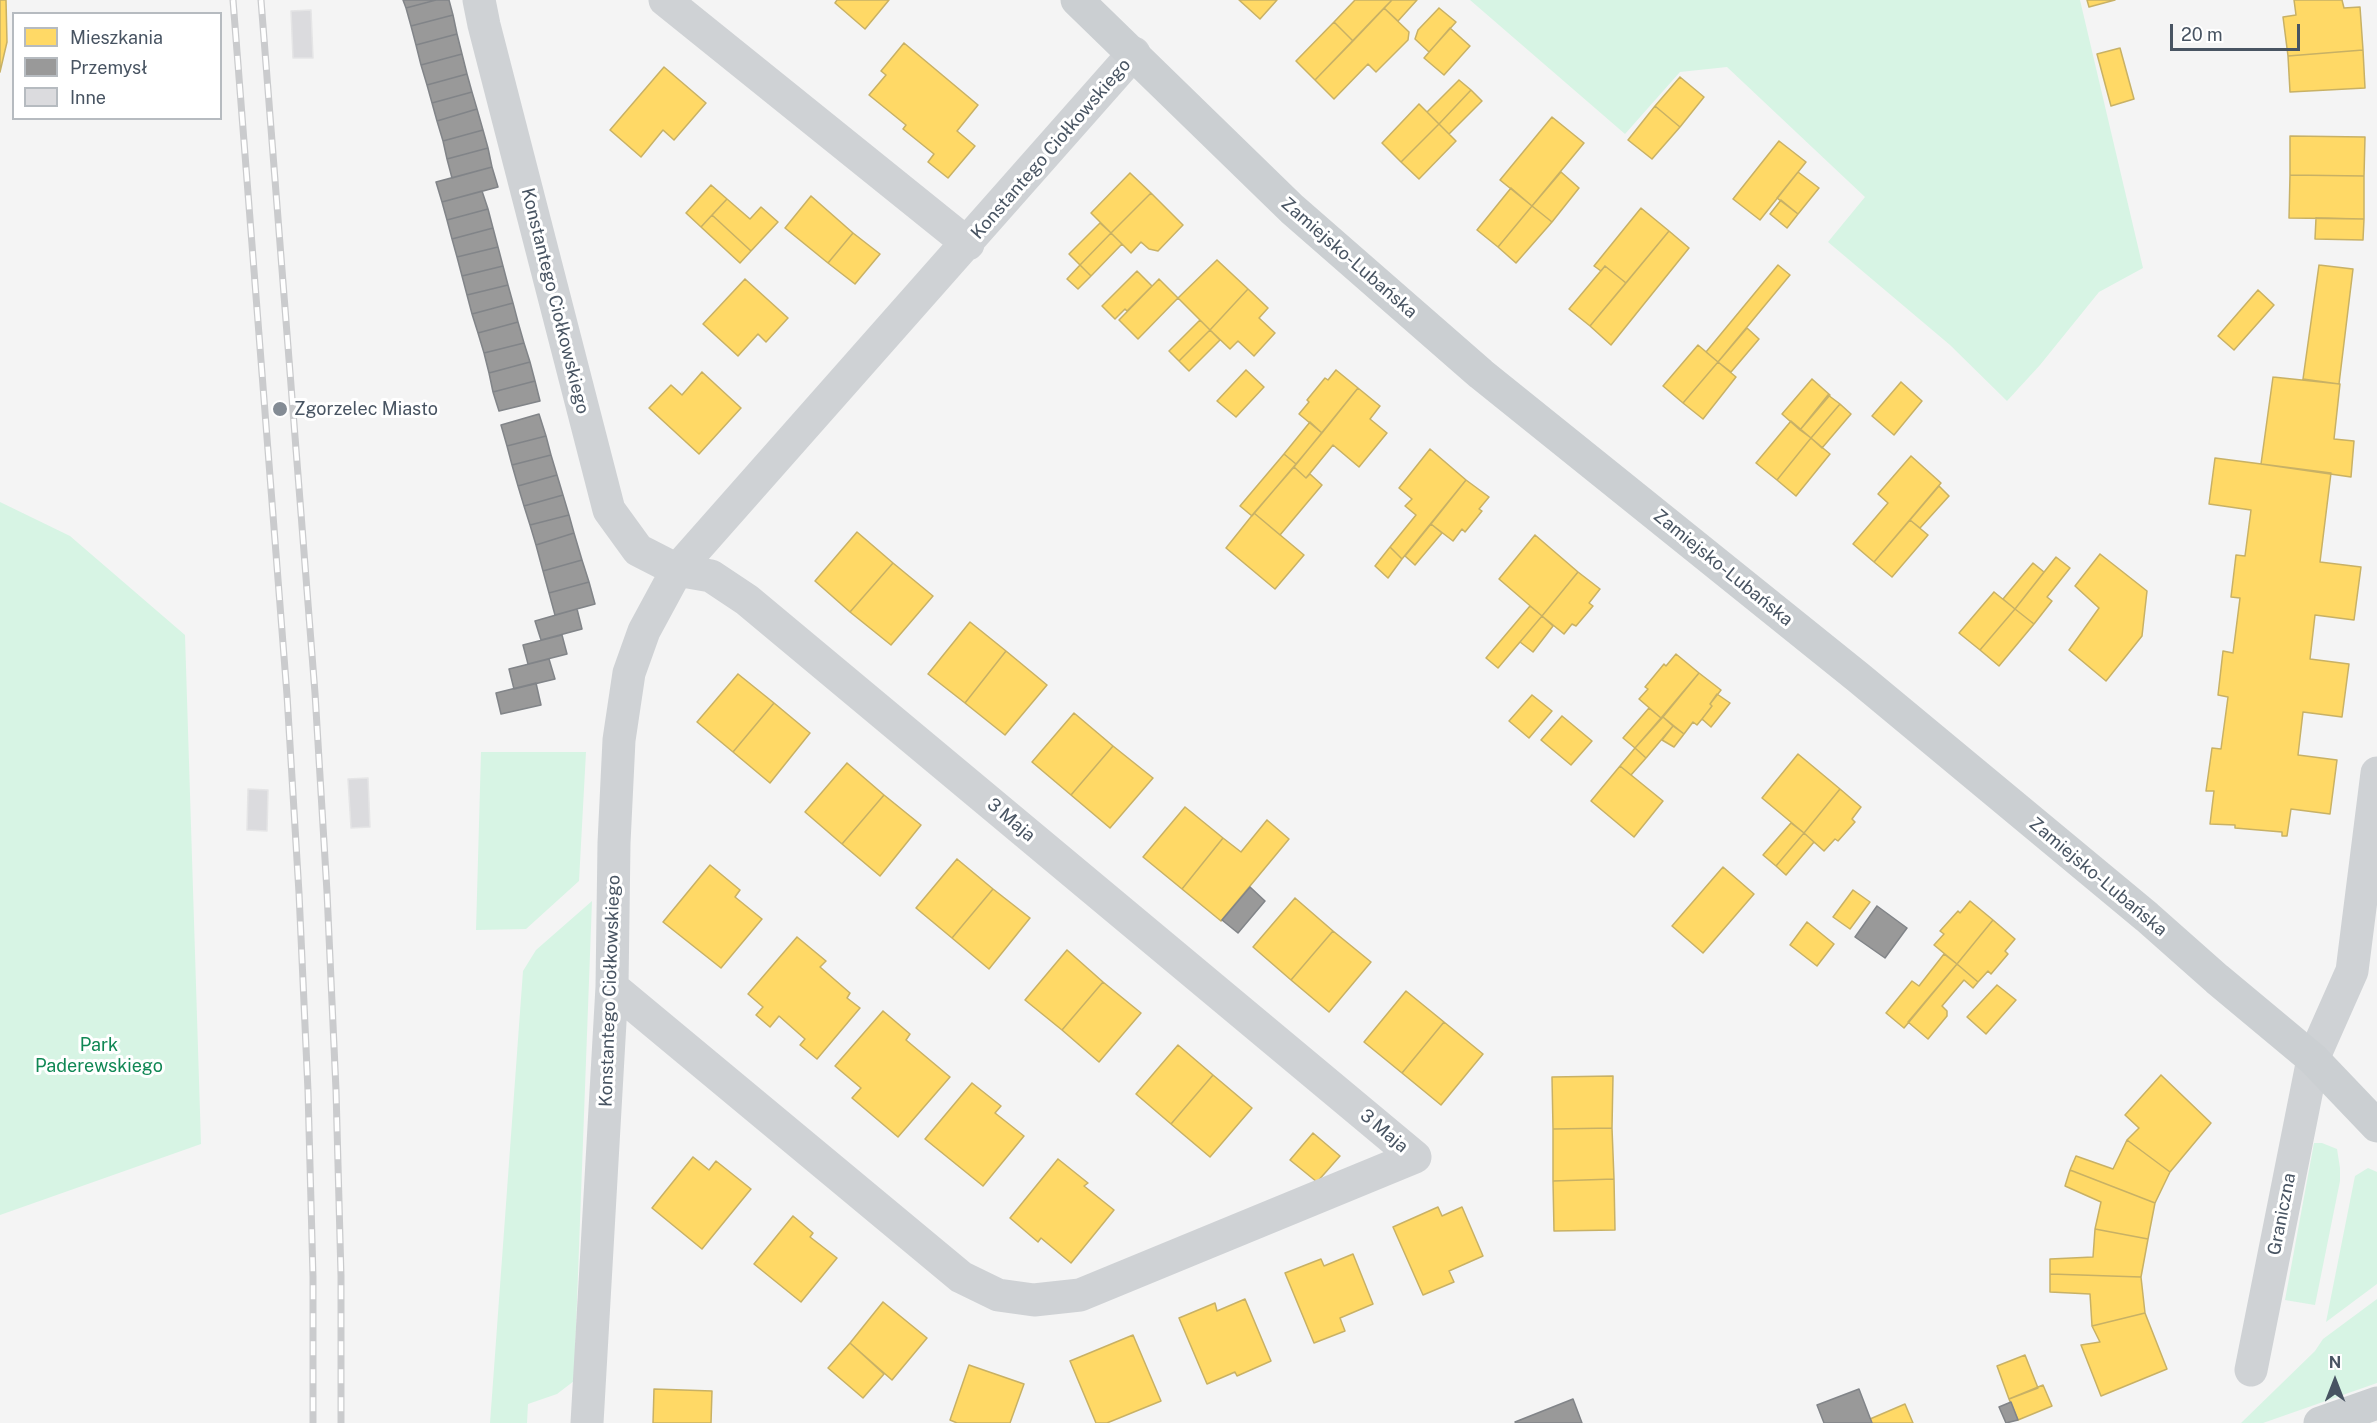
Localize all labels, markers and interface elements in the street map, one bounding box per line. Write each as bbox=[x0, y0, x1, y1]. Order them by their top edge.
legend bbox=[12, 12, 222, 120]
scale bar bbox=[2173, 12, 2304, 50]
text: 20 m bbox=[2181, 24, 2223, 45]
text: Mieszkania bbox=[70, 27, 163, 48]
street label: Konstantego Ciołkowskiego bbox=[967, 54, 1135, 244]
text: Przemysł bbox=[70, 57, 148, 78]
text: Inne bbox=[70, 87, 106, 108]
street label: Konstantego Ciołkowskiego bbox=[516, 186, 594, 416]
street label: Zamiejsko-Lubańska bbox=[1277, 193, 1421, 323]
place label: Zgorzelec Miasto bbox=[294, 398, 438, 420]
marker: Zgorzelec Miasto bbox=[271, 400, 289, 418]
street label: Zamiejsko-Lubańska bbox=[1649, 505, 1797, 631]
street label: 3 Maja bbox=[983, 794, 1039, 846]
street label: Zamiejsko-Lubańska bbox=[2025, 813, 2171, 941]
street label: Konstantego Ciołkowskiego bbox=[595, 875, 625, 1107]
park label: Park Paderewskiego bbox=[35, 1034, 163, 1076]
street label: 3 Maja bbox=[1356, 1105, 1412, 1157]
street label: Graniczna bbox=[2263, 1171, 2301, 1257]
north arrow bbox=[2305, 1351, 2365, 1411]
text: N bbox=[2329, 1353, 2341, 1372]

